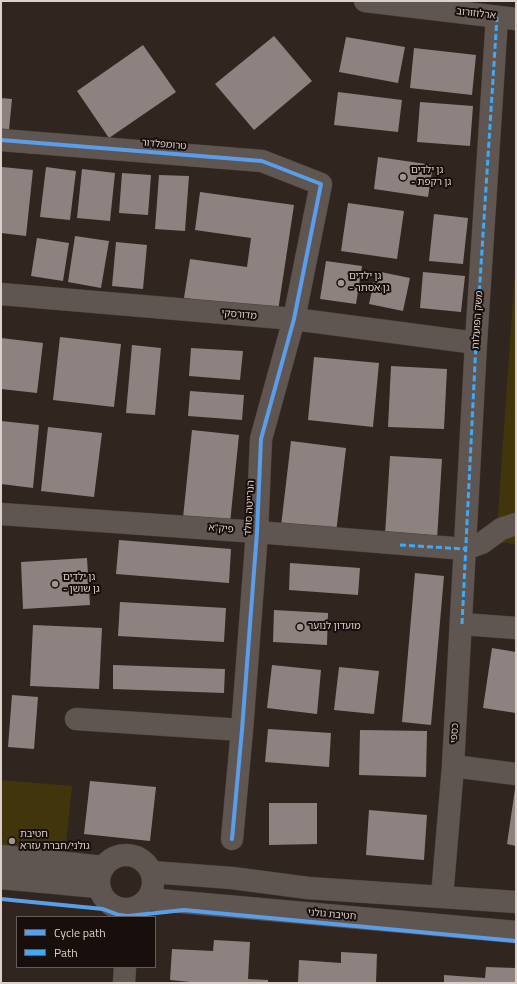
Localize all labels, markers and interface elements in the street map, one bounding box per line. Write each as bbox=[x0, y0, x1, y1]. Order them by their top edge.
street label: ארלוזורוב bbox=[455, 6, 497, 22]
street label: טרומפלדור bbox=[141, 137, 187, 153]
place label: גן ילדים - גן רקפת bbox=[411, 165, 451, 188]
marker: גן ילדים - גן רקפת bbox=[398, 172, 408, 182]
place label: גן ילדים - גן אסתר bbox=[349, 271, 390, 294]
marker: גן ילדים - גן אסתר bbox=[336, 278, 346, 288]
street label: משק הפועלות bbox=[470, 290, 486, 350]
street label: מדורסקי bbox=[221, 307, 257, 323]
street label: הנרייטה סולד bbox=[243, 480, 257, 536]
street label: פיק"א bbox=[208, 522, 234, 536]
place label: גן ילדים - גן שושן bbox=[63, 572, 100, 596]
marker: גן ילדים - גן שושן bbox=[50, 579, 60, 589]
place label: מועדון לנוער bbox=[308, 621, 361, 633]
marker: מועדון לנוער bbox=[295, 622, 305, 632]
street label: כספי bbox=[448, 723, 462, 743]
place label: חטיבת גולני/חברת עזרא bbox=[20, 829, 90, 852]
marker: חטיבת גולני/חברת עזרא bbox=[7, 836, 17, 846]
street label: חטיבת גולני bbox=[307, 907, 357, 923]
legend bbox=[16, 916, 156, 968]
text: Cycle path bbox=[54, 923, 106, 942]
text: Path bbox=[54, 943, 78, 962]

